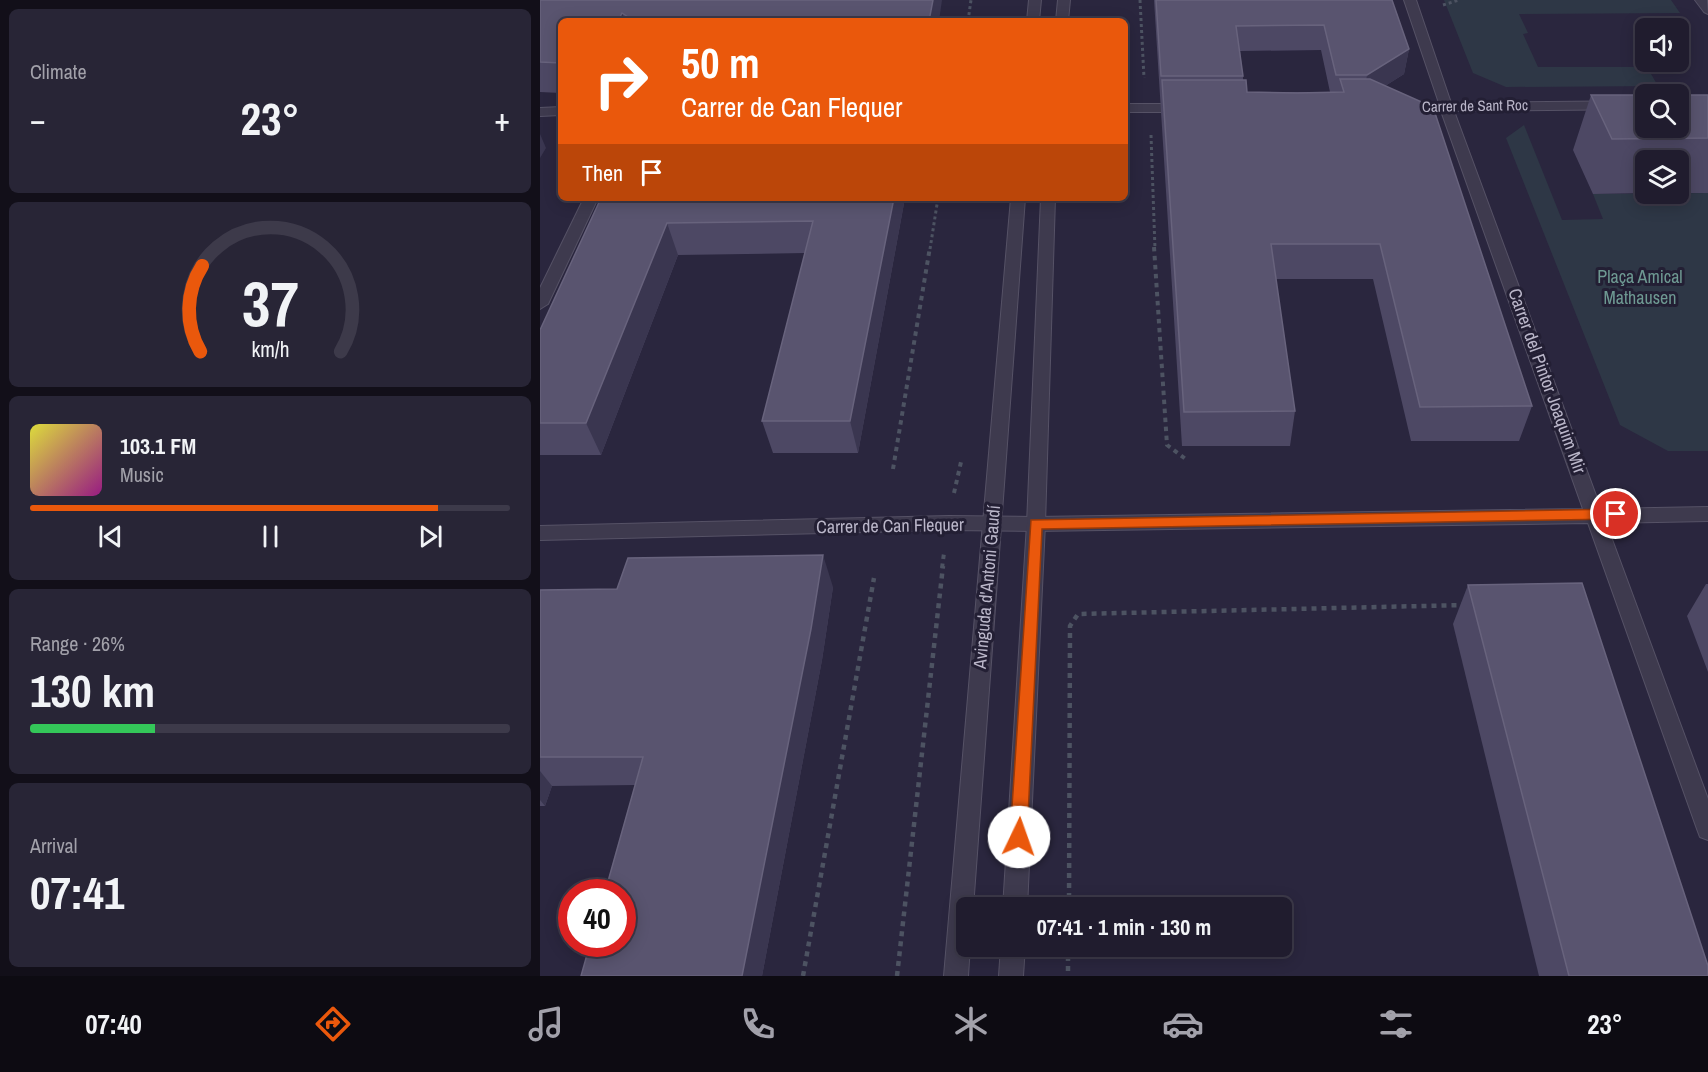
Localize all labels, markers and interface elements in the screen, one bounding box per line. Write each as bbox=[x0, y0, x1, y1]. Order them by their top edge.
map controls bbox=[1635, 18, 1689, 204]
button: sound bbox=[1635, 18, 1689, 72]
text: 50 m bbox=[681, 35, 760, 91]
icon: right bbox=[582, 42, 660, 120]
text: Climate bbox=[30, 58, 87, 85]
button: search bbox=[1635, 84, 1689, 138]
text: 23° bbox=[240, 88, 300, 149]
text: Carrer de Can Flequer bbox=[681, 89, 902, 125]
street label: Carrer de Sant Roc bbox=[1422, 94, 1528, 117]
text: − bbox=[30, 97, 46, 141]
text: + bbox=[494, 97, 510, 141]
button: layers bbox=[1635, 150, 1689, 204]
icon: arrive bbox=[635, 156, 668, 189]
text: Then bbox=[582, 158, 623, 188]
text: 37 bbox=[242, 261, 298, 345]
park label: Plaça Amical Mathausen bbox=[1597, 264, 1683, 310]
street label: Carrer del Pintor Joaquim Mir bbox=[1502, 285, 1593, 477]
text: km/h bbox=[251, 335, 289, 364]
text: 103.1 FM bbox=[120, 431, 196, 461]
text: Music bbox=[120, 461, 164, 488]
pin bbox=[1590, 488, 1641, 539]
icon: arrive bbox=[1599, 497, 1632, 530]
street label: Avinguda d'Antoni Gaudí bbox=[967, 503, 1006, 671]
street label: Carrer de Can Flequer bbox=[816, 512, 964, 539]
icon: previous bbox=[94, 520, 127, 553]
icon: pause bbox=[254, 520, 287, 553]
icon: next bbox=[414, 520, 447, 553]
text: Range · 26% bbox=[30, 630, 125, 657]
text: 130 km bbox=[30, 660, 155, 721]
position arrow bbox=[987, 805, 1051, 869]
text: Arrival bbox=[30, 832, 77, 859]
text: 07:41 bbox=[30, 862, 124, 923]
speed limit sign: 40 bbox=[558, 879, 636, 957]
text: 07:41 · 1 min · 130 m bbox=[1037, 912, 1211, 942]
icon: directions bbox=[312, 1003, 354, 1045]
icon: music bbox=[525, 1003, 567, 1045]
icon: phone bbox=[737, 1003, 779, 1045]
icon: climate bbox=[950, 1003, 992, 1045]
icon: car bbox=[1162, 1003, 1204, 1045]
icon: filters bbox=[1375, 1003, 1417, 1045]
text: 07:40 bbox=[85, 1006, 142, 1042]
text: 23° bbox=[1587, 1006, 1623, 1042]

